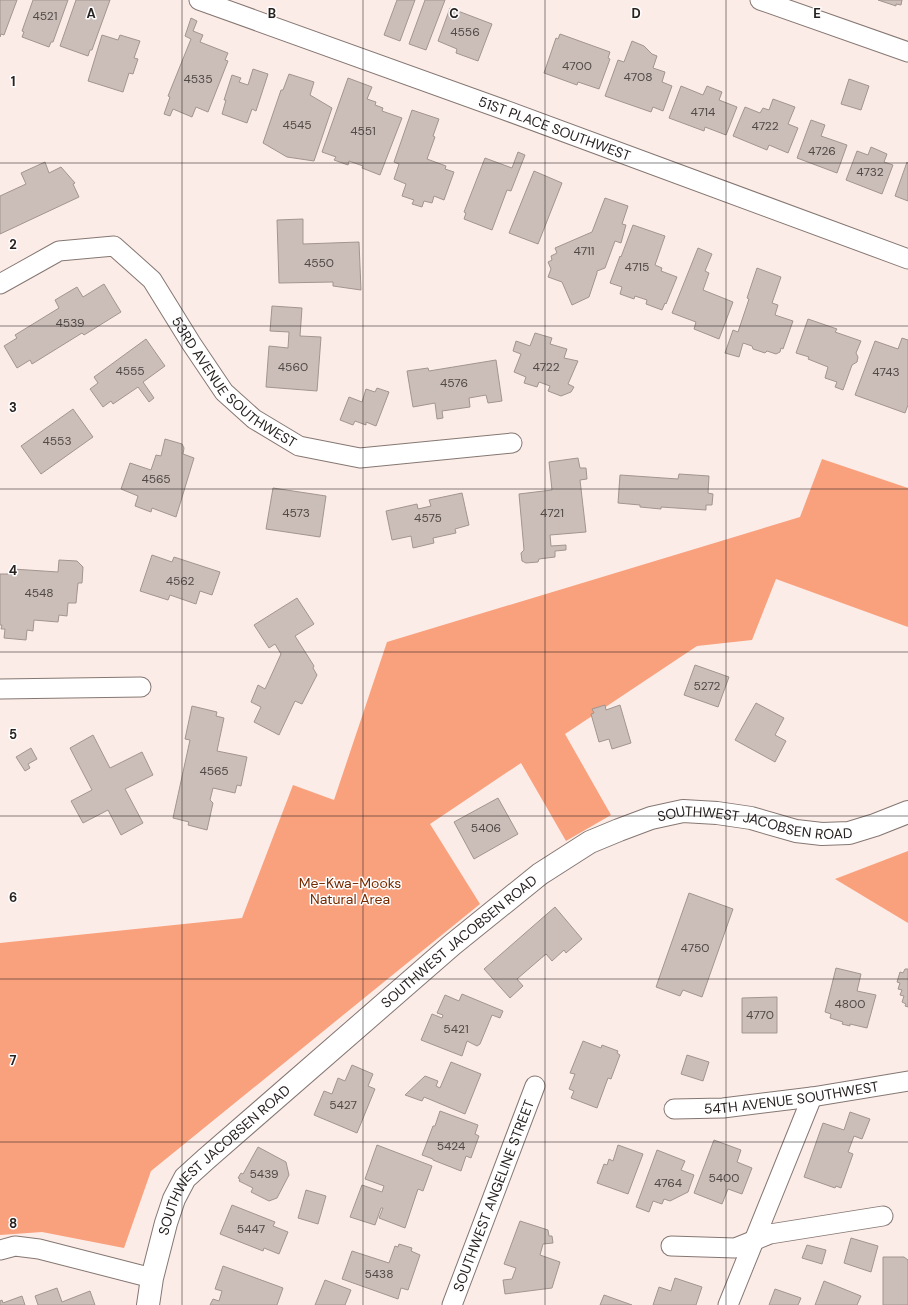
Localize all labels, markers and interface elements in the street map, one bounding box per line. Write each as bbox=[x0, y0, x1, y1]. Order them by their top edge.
text: A bbox=[86, 5, 96, 22]
text: B bbox=[268, 5, 276, 22]
text: C bbox=[449, 5, 459, 22]
text: D bbox=[631, 5, 641, 22]
text: E bbox=[813, 5, 821, 22]
house number: 4521 bbox=[32, 8, 58, 24]
house number: 4556 bbox=[450, 24, 480, 40]
house number: 4700 bbox=[562, 58, 592, 74]
house number: 4708 bbox=[623, 69, 653, 85]
house number: 4535 bbox=[183, 71, 213, 87]
text: 1 bbox=[11, 73, 15, 90]
street label: 51ST PLACE SOUTHWEST bbox=[476, 92, 633, 165]
house number: 4714 bbox=[691, 104, 715, 120]
house number: 4545 bbox=[282, 117, 312, 133]
house number: 4722 bbox=[751, 118, 779, 134]
house number: 4551 bbox=[350, 123, 376, 139]
house number: 4726 bbox=[808, 143, 836, 159]
house number: 4732 bbox=[856, 164, 884, 180]
text: 2 bbox=[9, 236, 17, 253]
house number: 4711 bbox=[573, 243, 595, 259]
house number: 4550 bbox=[304, 255, 334, 271]
house number: 4715 bbox=[625, 259, 649, 275]
street label: 53RD AVENUE SOUTHWEST bbox=[168, 313, 300, 452]
house number: 4539 bbox=[56, 315, 84, 331]
house number: 4560 bbox=[278, 359, 308, 375]
house number: 4722 bbox=[532, 359, 560, 375]
house number: 4555 bbox=[115, 363, 145, 379]
house number: 4743 bbox=[872, 364, 900, 380]
house number: 4576 bbox=[440, 375, 468, 391]
text: 3 bbox=[9, 399, 17, 416]
house number: 4553 bbox=[42, 433, 72, 449]
house number: 4565 bbox=[141, 471, 171, 487]
house number: 4573 bbox=[282, 505, 310, 521]
house number: 4721 bbox=[540, 505, 564, 521]
house number: 4575 bbox=[414, 510, 442, 526]
text: 4 bbox=[9, 562, 17, 579]
house number: 4562 bbox=[166, 573, 194, 589]
house number: 4548 bbox=[24, 585, 54, 601]
house number: 5272 bbox=[694, 678, 720, 694]
text: 5 bbox=[9, 726, 17, 743]
house number: 4565 bbox=[199, 763, 229, 779]
street label: SOUTHWEST JACOBSEN ROAD bbox=[655, 802, 853, 843]
house number: 5406 bbox=[471, 820, 501, 836]
street label: SOUTHWEST JACOBSEN ROAD bbox=[377, 871, 541, 1012]
park label: Me-Kwa-Mooks Natural Area bbox=[299, 874, 401, 908]
text: 6 bbox=[9, 889, 17, 906]
house number: 4750 bbox=[681, 940, 709, 956]
house number: 4800 bbox=[835, 996, 866, 1012]
house number: 4770 bbox=[746, 1007, 774, 1023]
house number: 5421 bbox=[443, 1021, 469, 1037]
text: 7 bbox=[10, 1052, 17, 1069]
street label: 54TH AVENUE SOUTHWEST bbox=[704, 1077, 880, 1117]
street label: SOUTHWEST JACOBSEN ROAD bbox=[154, 1081, 294, 1237]
house number: 5427 bbox=[329, 1097, 357, 1113]
street label: SOUTHWEST ANGELINE STREET bbox=[449, 1097, 538, 1294]
house number: 5424 bbox=[437, 1138, 465, 1154]
house number: 5439 bbox=[250, 1166, 278, 1182]
house number: 5400 bbox=[708, 1170, 740, 1186]
house number: 4764 bbox=[654, 1175, 682, 1191]
text: 8 bbox=[9, 1215, 17, 1232]
house number: 5447 bbox=[237, 1221, 265, 1237]
house number: 5438 bbox=[365, 1266, 394, 1282]

